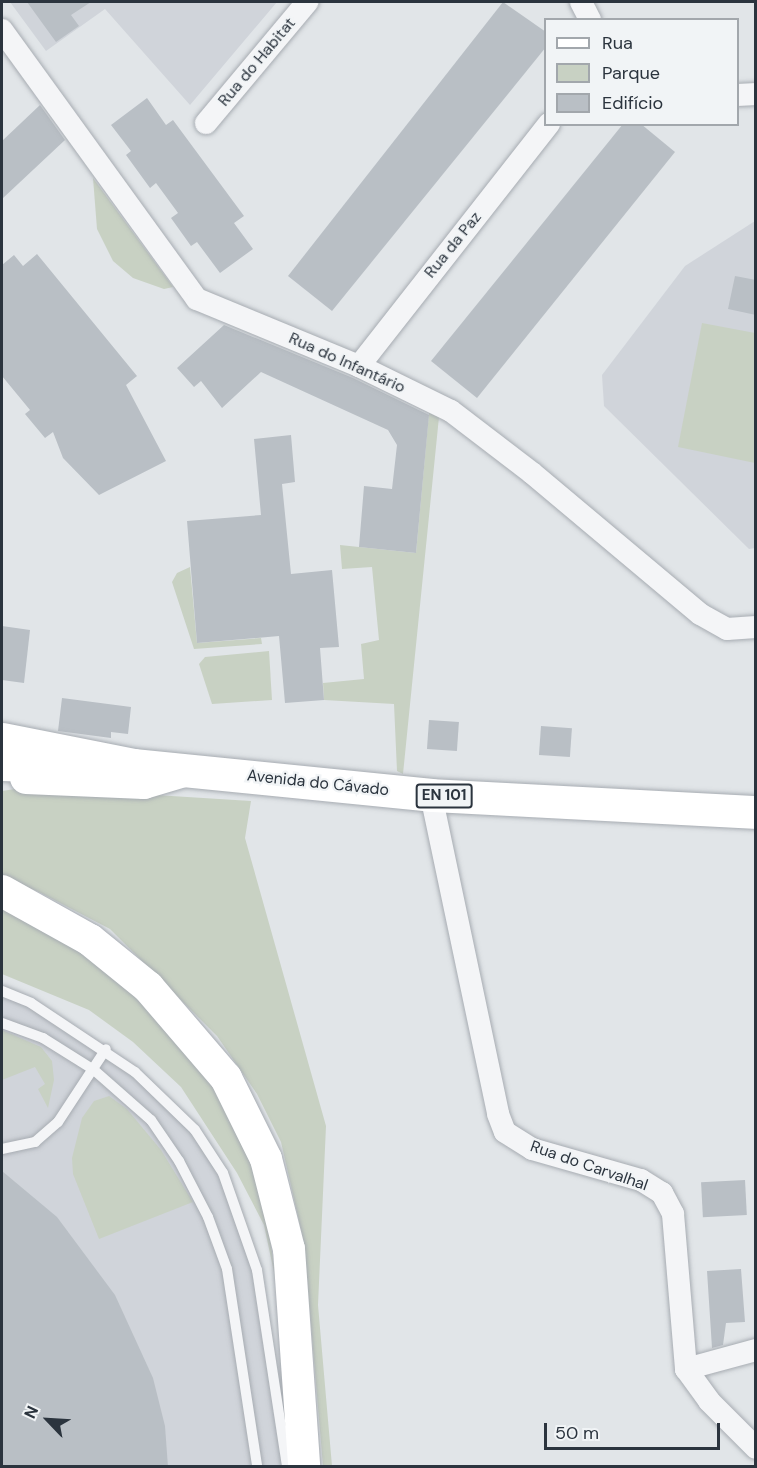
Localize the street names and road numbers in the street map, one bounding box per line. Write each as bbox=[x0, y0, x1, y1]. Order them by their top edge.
street label: Rua do Habitat bbox=[214, 14, 300, 110]
street label: Rua da Paz bbox=[421, 208, 485, 282]
street label: Rua do Infantário bbox=[286, 329, 408, 397]
street label: Avenida do Cávado bbox=[246, 766, 390, 800]
road number: EN 101 bbox=[416, 784, 472, 808]
street label: Rua do Carvalhal bbox=[528, 1137, 650, 1195]

